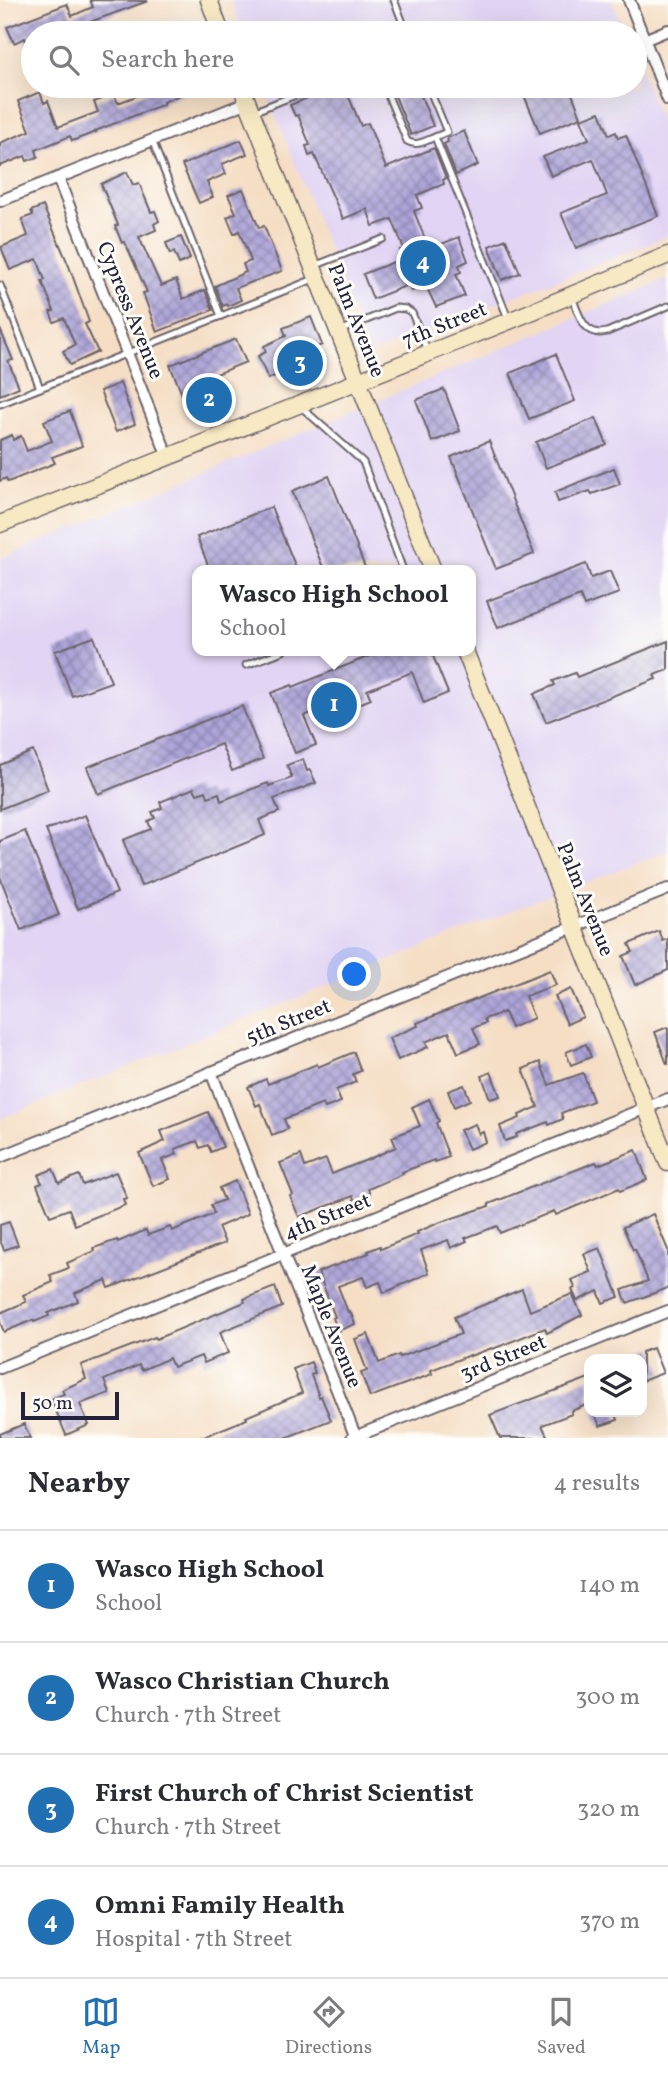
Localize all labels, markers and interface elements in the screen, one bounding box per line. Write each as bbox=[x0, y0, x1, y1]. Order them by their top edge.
search box bbox=[21, 21, 647, 98]
icon: search bbox=[45, 41, 83, 79]
text: Search here bbox=[101, 42, 234, 78]
street label: Cypress Avenue bbox=[89, 237, 170, 384]
pin: 4 bbox=[400, 237, 446, 289]
street label: Palm Avenue bbox=[320, 259, 392, 382]
street label: 7th Street bbox=[398, 295, 491, 356]
pin: 3 bbox=[277, 337, 323, 389]
pin: 2 bbox=[186, 374, 232, 426]
popup bbox=[192, 565, 476, 656]
text: Wasco High School bbox=[219, 577, 449, 613]
text: School bbox=[219, 613, 287, 645]
pin: 1 bbox=[311, 679, 357, 731]
street label: Palm Avenue bbox=[549, 838, 621, 961]
your location bbox=[337, 957, 371, 991]
street label: 5th Street bbox=[242, 992, 335, 1053]
street label: 4th Street bbox=[280, 1187, 375, 1248]
street label: Maple Avenue bbox=[293, 1260, 369, 1393]
street label: 3rd Street bbox=[456, 1328, 551, 1389]
map controls bbox=[584, 1354, 647, 1417]
button: layers bbox=[584, 1354, 647, 1417]
scale bar bbox=[21, 1389, 119, 1421]
text: 50 m bbox=[32, 1391, 73, 1417]
text: Nearby bbox=[28, 1463, 130, 1505]
text: 4 results bbox=[554, 1468, 640, 1500]
text: Wasco High School bbox=[95, 1552, 324, 1588]
text: 1 bbox=[46, 1570, 56, 1602]
text: 140 m bbox=[579, 1570, 640, 1602]
text: School bbox=[95, 1588, 162, 1620]
text: Wasco Christian Church bbox=[95, 1664, 390, 1700]
text: 2 bbox=[45, 1682, 57, 1714]
text: 300 m bbox=[576, 1682, 640, 1714]
text: Church · 7th Street bbox=[95, 1700, 281, 1732]
text: First Church of Christ Scientist bbox=[95, 1776, 473, 1812]
text: 3 bbox=[45, 1794, 57, 1826]
text: 320 m bbox=[577, 1794, 640, 1826]
text: Church · 7th Street bbox=[95, 1812, 281, 1844]
text: Omni Family Health bbox=[95, 1888, 345, 1924]
text: 4 bbox=[44, 1906, 58, 1938]
text: 370 m bbox=[579, 1906, 640, 1938]
text: Hospital · 7th Street bbox=[95, 1924, 292, 1956]
tab: Map bbox=[82, 1993, 120, 2061]
tab: Directions bbox=[285, 1993, 372, 2061]
tab: Saved bbox=[537, 1993, 586, 2061]

